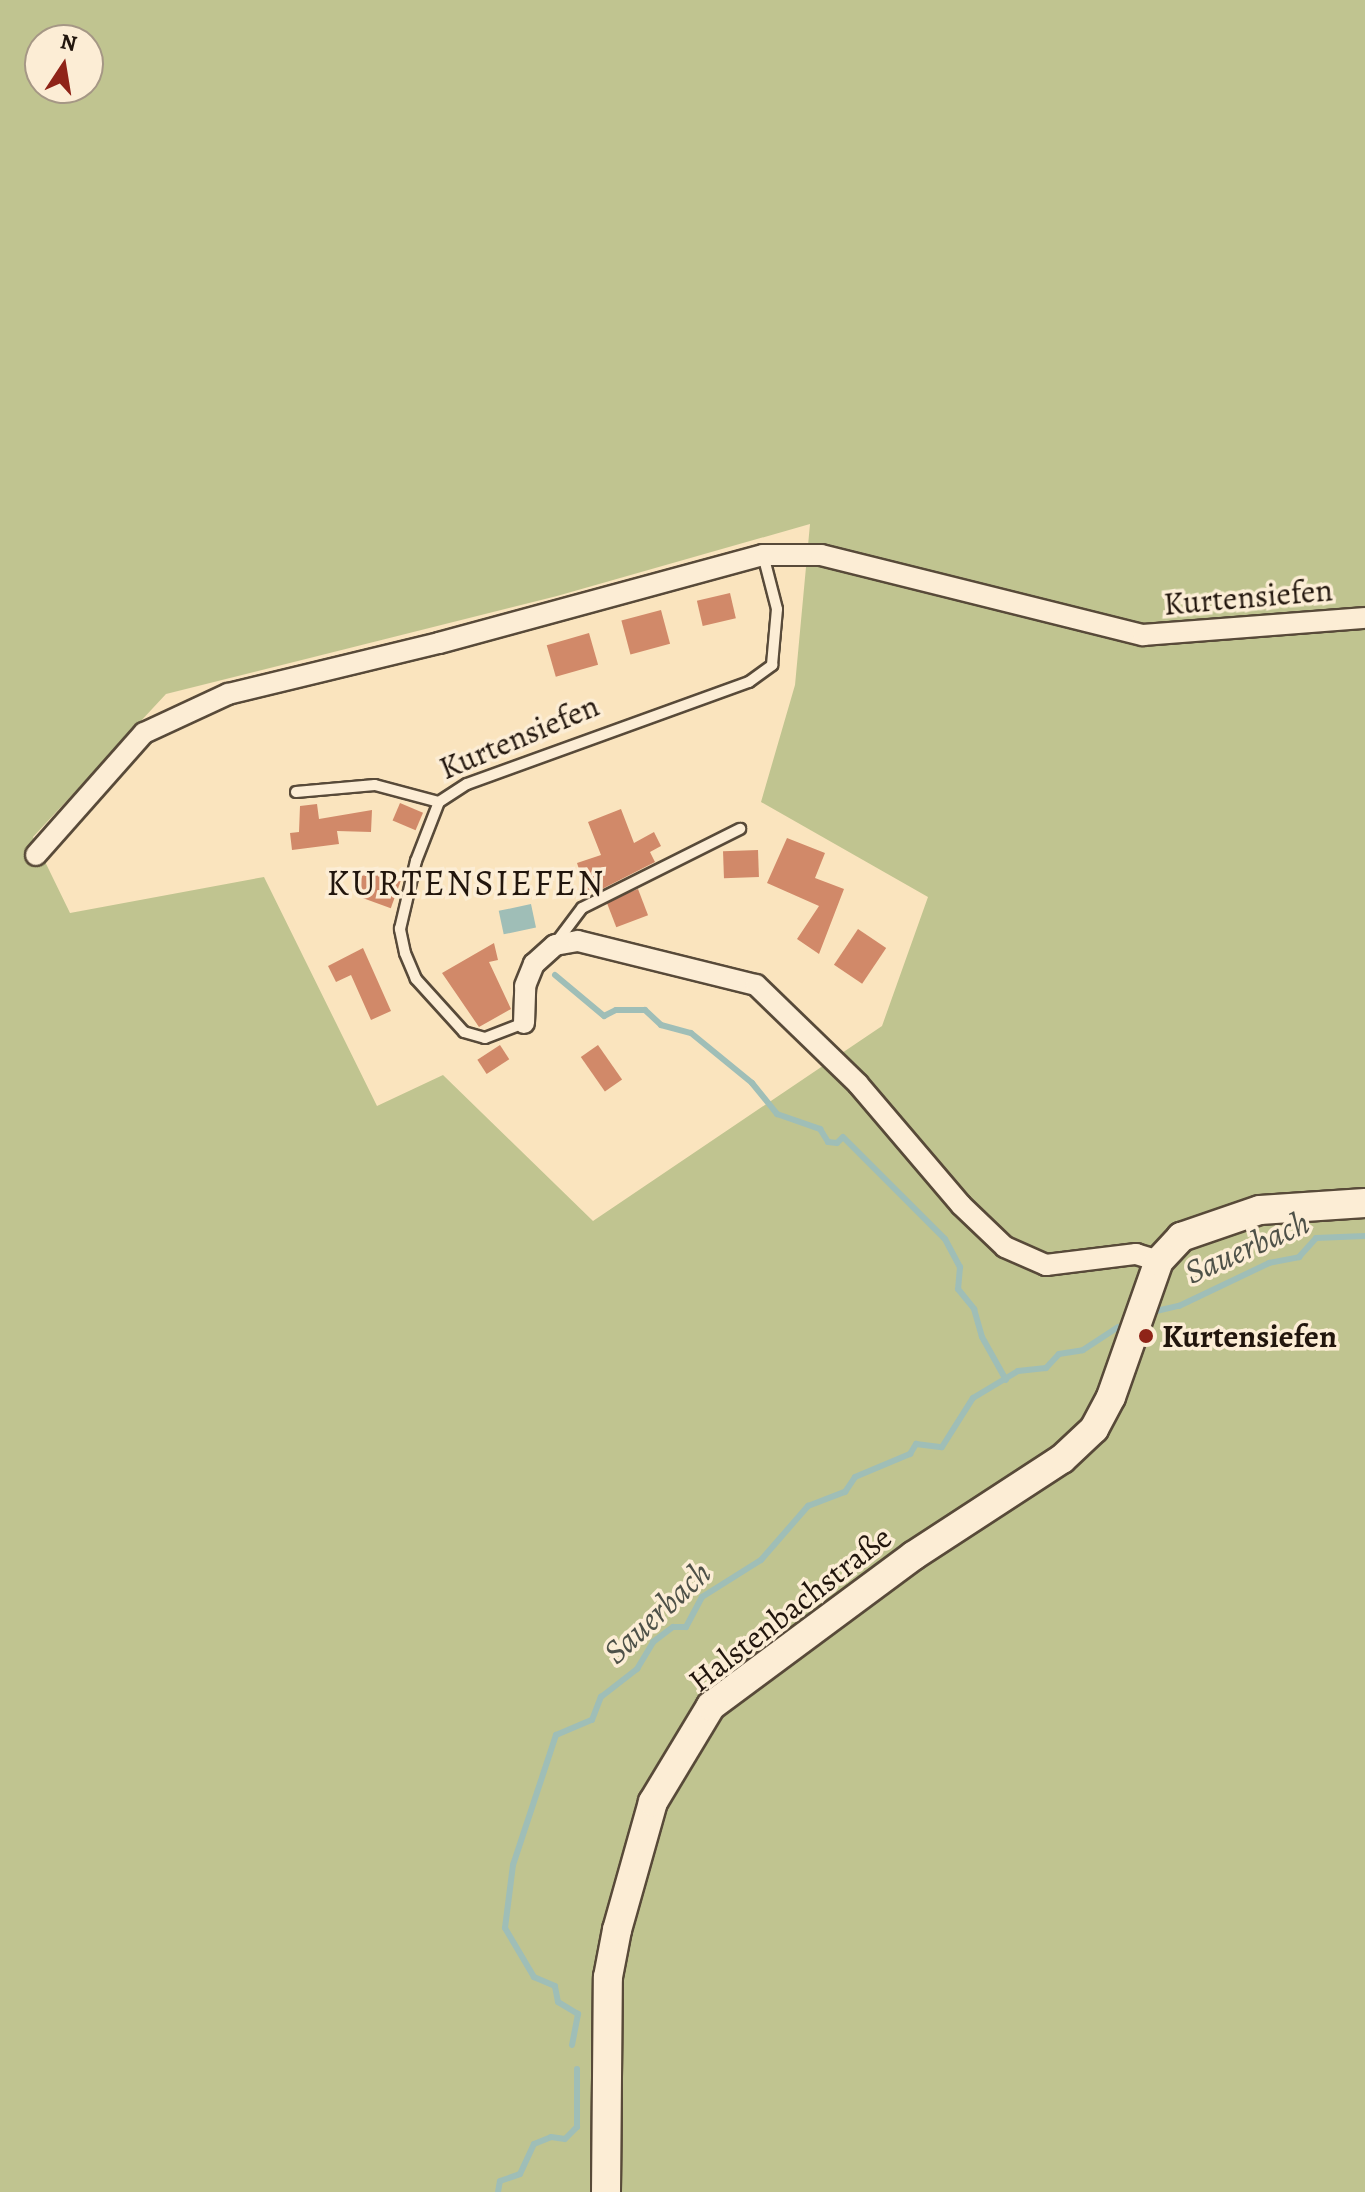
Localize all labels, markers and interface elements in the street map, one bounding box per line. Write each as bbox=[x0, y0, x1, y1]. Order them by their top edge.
north arrow bbox=[24, 24, 104, 104]
text: N bbox=[58, 26, 80, 59]
street label: Kurtensiefen bbox=[1162, 570, 1334, 624]
street label: Kurtensiefen bbox=[433, 686, 605, 788]
district label: KURTENSIEFEN bbox=[327, 861, 605, 905]
water label: Sauerbach bbox=[1178, 1201, 1316, 1293]
place label: Kurtensiefen bbox=[1162, 1317, 1337, 1355]
marker: Kurtensiefen bbox=[1137, 1327, 1155, 1345]
street label: Halstenbachstraße bbox=[681, 1518, 899, 1700]
water label: Sauerbach bbox=[595, 1552, 719, 1672]

